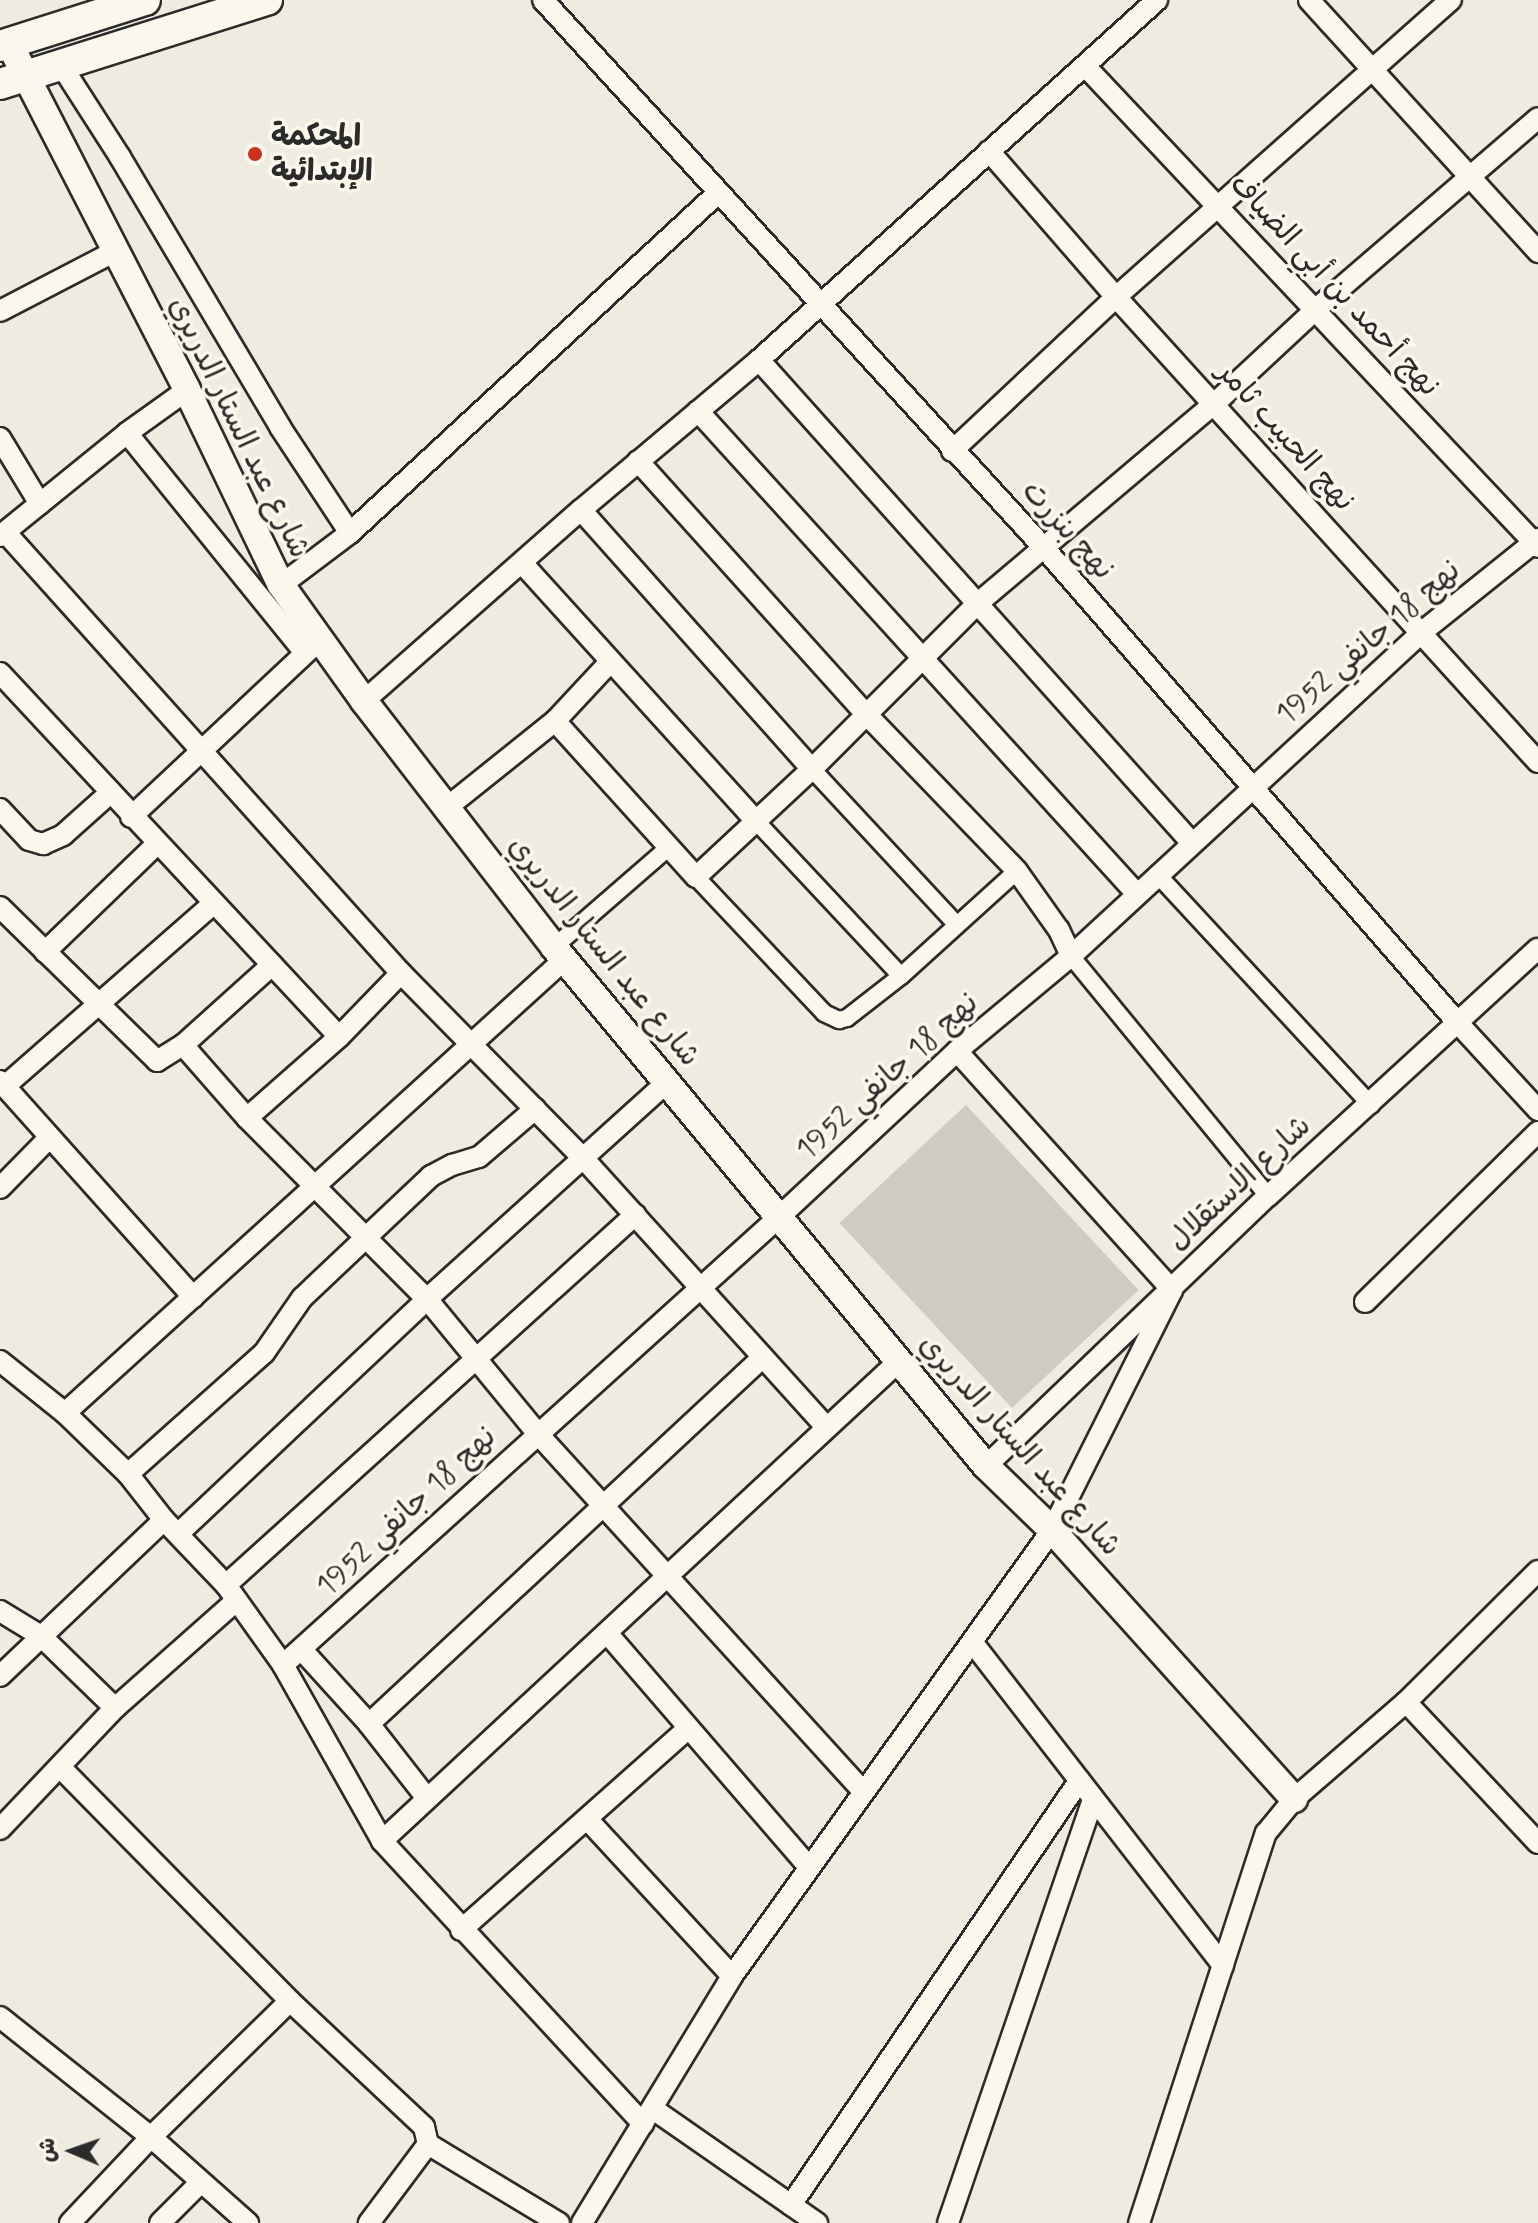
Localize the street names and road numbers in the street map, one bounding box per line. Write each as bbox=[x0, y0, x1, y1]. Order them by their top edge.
street label: نهج أحمد بن أبي الضياف bbox=[1221, 167, 1447, 405]
street label: شارع عبد الستار الدريري bbox=[159, 292, 317, 564]
street label: نهج الحبيب ثامر bbox=[1208, 355, 1362, 519]
street label: نهج بنزرت bbox=[1013, 474, 1121, 588]
street label: نهج 18 جانفي 1952 bbox=[1269, 553, 1469, 733]
street label: شارع عبد الستار الدريري bbox=[499, 830, 707, 1074]
street label: نهج 18 جانفي 1952 bbox=[789, 986, 987, 1168]
street label: شارع الاستقلال bbox=[1161, 1109, 1319, 1259]
street label: شارع عبد الستار الدريري bbox=[910, 1328, 1128, 1564]
street label: نهج 18 جانفي 1952 bbox=[310, 1419, 504, 1605]

